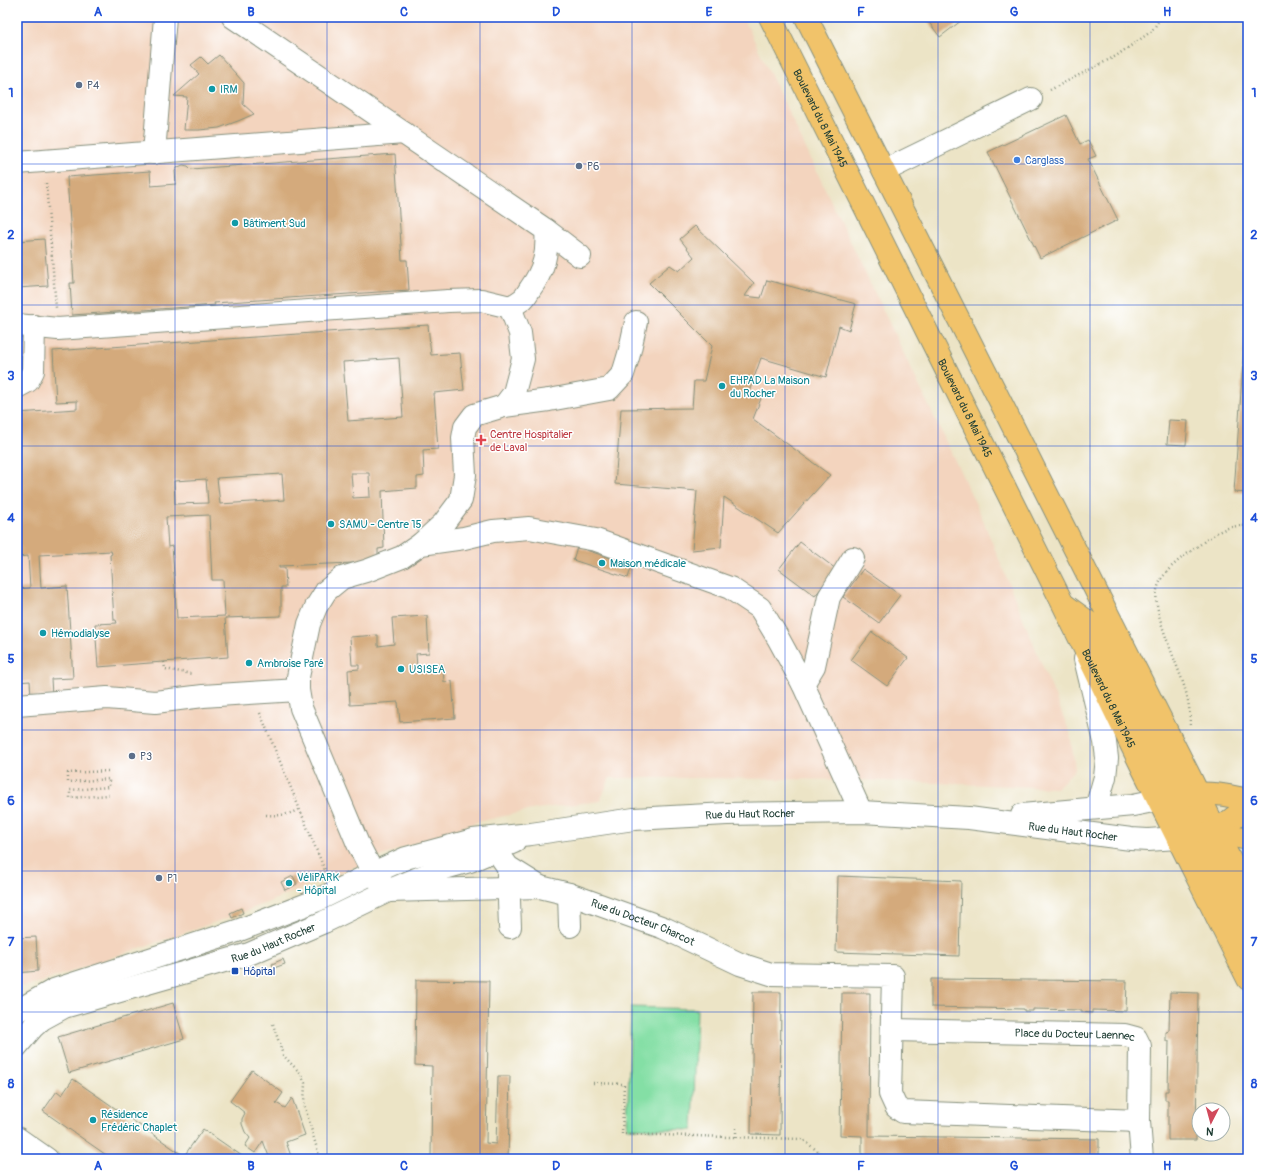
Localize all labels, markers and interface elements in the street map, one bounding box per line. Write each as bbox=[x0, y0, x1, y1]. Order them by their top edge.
text: A bbox=[94, 4, 103, 20]
text: B bbox=[247, 4, 255, 20]
text: C bbox=[400, 4, 408, 20]
text: D bbox=[552, 4, 560, 20]
text: E bbox=[706, 4, 713, 20]
text: F bbox=[857, 4, 865, 20]
text: G bbox=[1010, 4, 1019, 20]
text: H bbox=[1163, 4, 1171, 20]
street label: Boulevard du 8 Mai 1945 bbox=[790, 67, 850, 170]
place label: P4 bbox=[87, 79, 100, 92]
marker: P4 bbox=[74, 80, 84, 90]
place label: IRM bbox=[220, 83, 237, 96]
marker: IRM bbox=[207, 84, 217, 94]
text: 1 bbox=[8, 85, 14, 101]
text: 1 bbox=[1251, 85, 1257, 101]
place label: Carglass bbox=[1025, 154, 1064, 167]
marker: Carglass bbox=[1012, 155, 1022, 165]
place label: P6 bbox=[587, 160, 599, 173]
marker: P6 bbox=[574, 161, 584, 171]
place label: Bâtiment Sud bbox=[243, 217, 306, 230]
marker: Bâtiment Sud bbox=[230, 218, 240, 228]
text: 2 bbox=[7, 227, 15, 243]
text: 2 bbox=[1250, 227, 1258, 243]
street label: Boulevard du 8 Mai 1945 bbox=[935, 357, 995, 459]
text: 3 bbox=[7, 368, 15, 384]
text: 3 bbox=[1250, 368, 1258, 384]
place label: EHPAD La Maison du Rocher bbox=[730, 374, 810, 400]
marker: EHPAD La Maison du Rocher bbox=[717, 381, 727, 391]
place label: Centre Hospitalier de Laval bbox=[490, 428, 573, 454]
marker: Centre Hospitalier de Laval bbox=[475, 434, 487, 446]
text: 4 bbox=[7, 510, 15, 526]
text: 4 bbox=[1250, 510, 1258, 526]
place label: SAMU - Centre 15 bbox=[339, 518, 422, 531]
marker: SAMU - Centre 15 bbox=[326, 519, 336, 529]
place label: Maison médicale bbox=[610, 557, 687, 570]
marker: Maison médicale bbox=[597, 558, 607, 568]
place label: Hémodialyse bbox=[51, 627, 110, 640]
marker: Hémodialyse bbox=[38, 628, 48, 638]
street label: Boulevard du 8 Mai 1945 bbox=[1079, 647, 1138, 750]
text: 5 bbox=[7, 651, 15, 667]
text: 5 bbox=[1250, 651, 1258, 667]
place label: Ambroise Paré bbox=[257, 657, 324, 670]
marker: Ambroise Paré bbox=[244, 658, 254, 668]
place label: USISEA bbox=[409, 663, 445, 676]
marker: USISEA bbox=[396, 664, 406, 674]
place label: P3 bbox=[140, 750, 152, 763]
marker: P3 bbox=[127, 751, 137, 761]
text: 6 bbox=[7, 793, 15, 809]
text: 6 bbox=[1250, 793, 1258, 809]
street label: Rue du Haut Rocher bbox=[705, 806, 795, 822]
street label: Rue du Haut Rocher bbox=[1028, 819, 1118, 844]
place label: VéliPARK - Hôpital bbox=[297, 871, 339, 897]
place label: P1 bbox=[167, 872, 177, 885]
marker: P1 bbox=[154, 873, 164, 883]
marker: VéliPARK - Hôpital bbox=[284, 878, 294, 888]
street label: Rue du Docteur Charcot bbox=[589, 896, 697, 948]
street label: Rue du Haut Rocher bbox=[230, 920, 317, 965]
text: 7 bbox=[8, 934, 15, 950]
text: 7 bbox=[1251, 934, 1258, 950]
place label: Hôpital bbox=[243, 965, 275, 978]
marker: Hôpital bbox=[230, 966, 240, 976]
street label: Place du Docteur Laennec bbox=[1014, 1026, 1137, 1044]
text: 8 bbox=[8, 1076, 15, 1092]
text: 8 bbox=[1251, 1076, 1258, 1092]
north arrow bbox=[1191, 1102, 1231, 1142]
place label: Résidence Frédéric Chaplet bbox=[101, 1108, 178, 1134]
marker: Résidence Frédéric Chaplet bbox=[88, 1115, 98, 1125]
text: N bbox=[1205, 1125, 1214, 1138]
text: A bbox=[94, 1158, 103, 1174]
text: B bbox=[247, 1158, 255, 1174]
text: C bbox=[400, 1158, 408, 1174]
text: D bbox=[552, 1158, 560, 1174]
text: E bbox=[706, 1158, 713, 1174]
text: F bbox=[857, 1158, 865, 1174]
text: G bbox=[1010, 1158, 1019, 1174]
text: H bbox=[1163, 1158, 1171, 1174]

